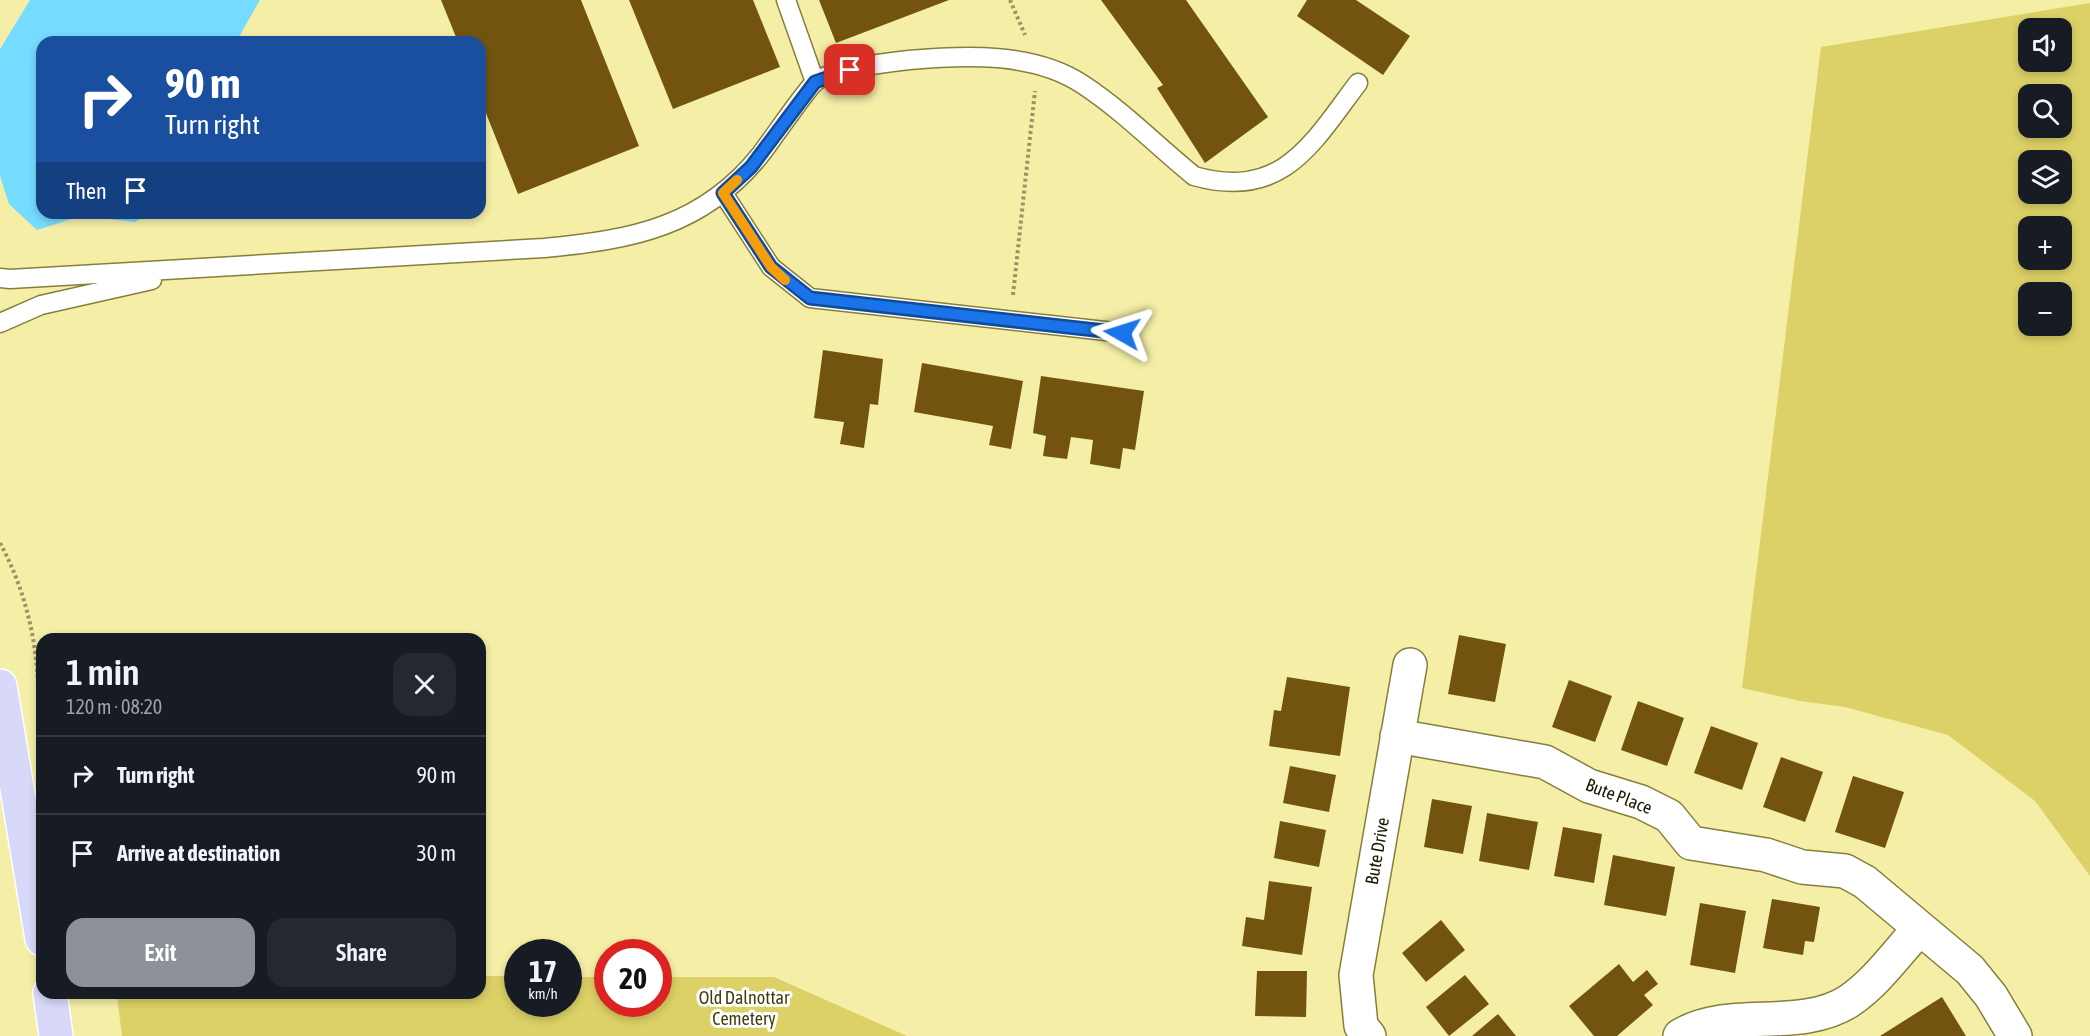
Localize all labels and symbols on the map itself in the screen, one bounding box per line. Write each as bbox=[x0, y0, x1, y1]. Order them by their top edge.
pin bbox=[824, 44, 875, 95]
position arrow bbox=[1090, 301, 1154, 365]
street label: Bute Place bbox=[1583, 774, 1655, 818]
street label: Bute Drive bbox=[1361, 816, 1393, 886]
speed limit sign: 20 bbox=[594, 939, 672, 1017]
park label: Old Dalnottar Cemetery bbox=[699, 987, 790, 1029]

